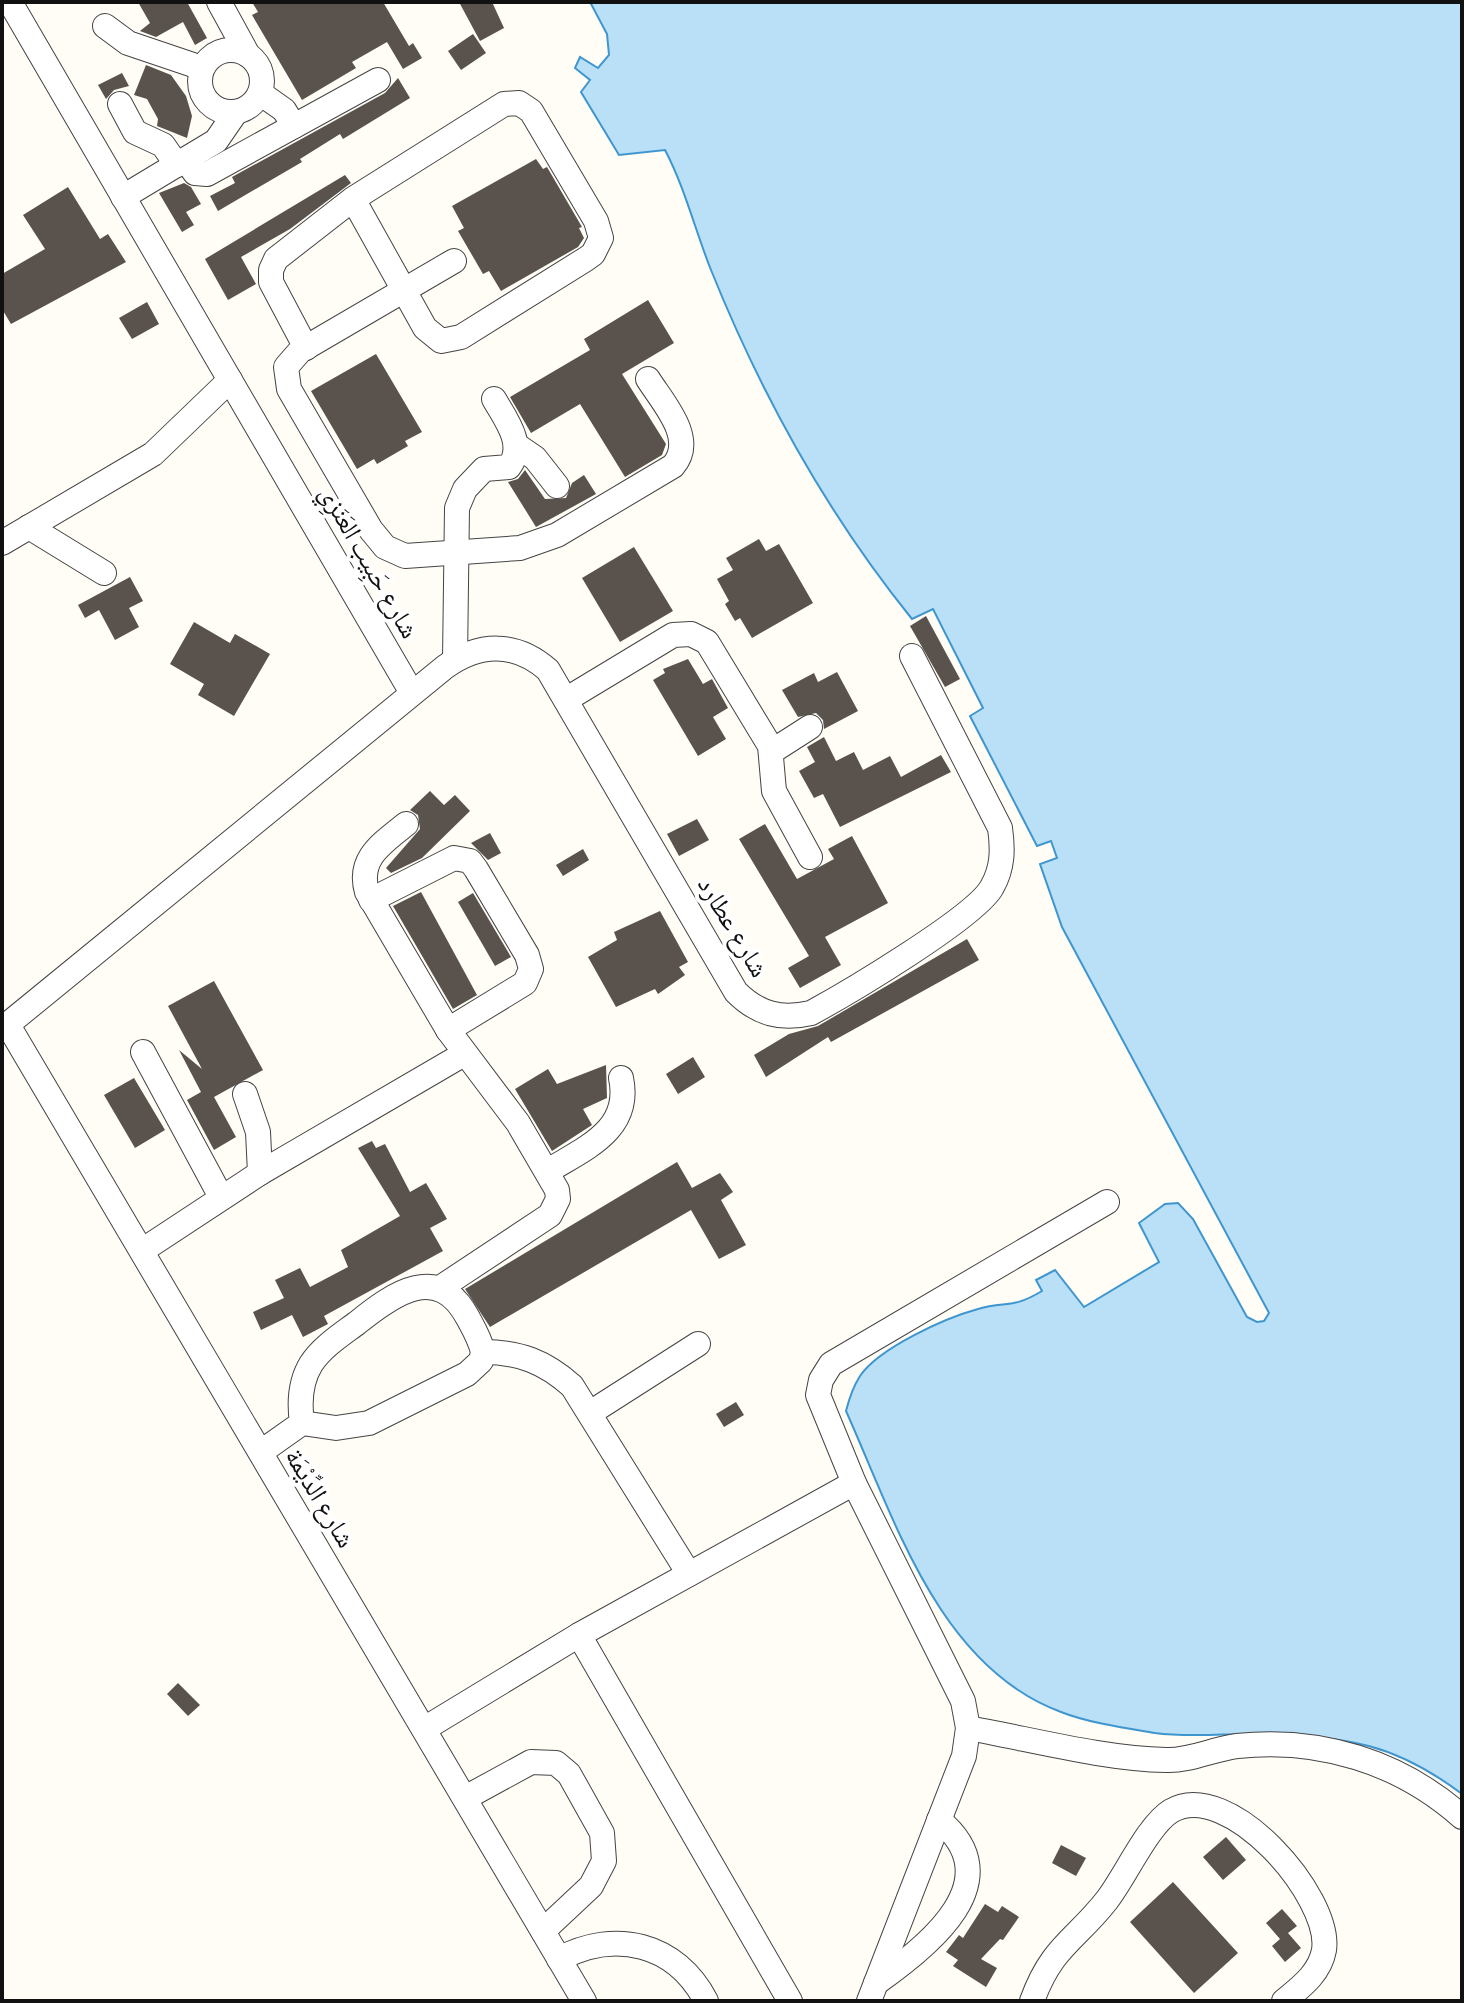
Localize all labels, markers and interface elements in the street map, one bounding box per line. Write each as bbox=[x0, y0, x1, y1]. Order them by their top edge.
street label: شارع حَبِيب العَنَزِي bbox=[309, 480, 425, 646]
street label: شارع عطارد bbox=[691, 871, 775, 983]
street label: شارع الدِّيْمَة bbox=[278, 1443, 362, 1553]

